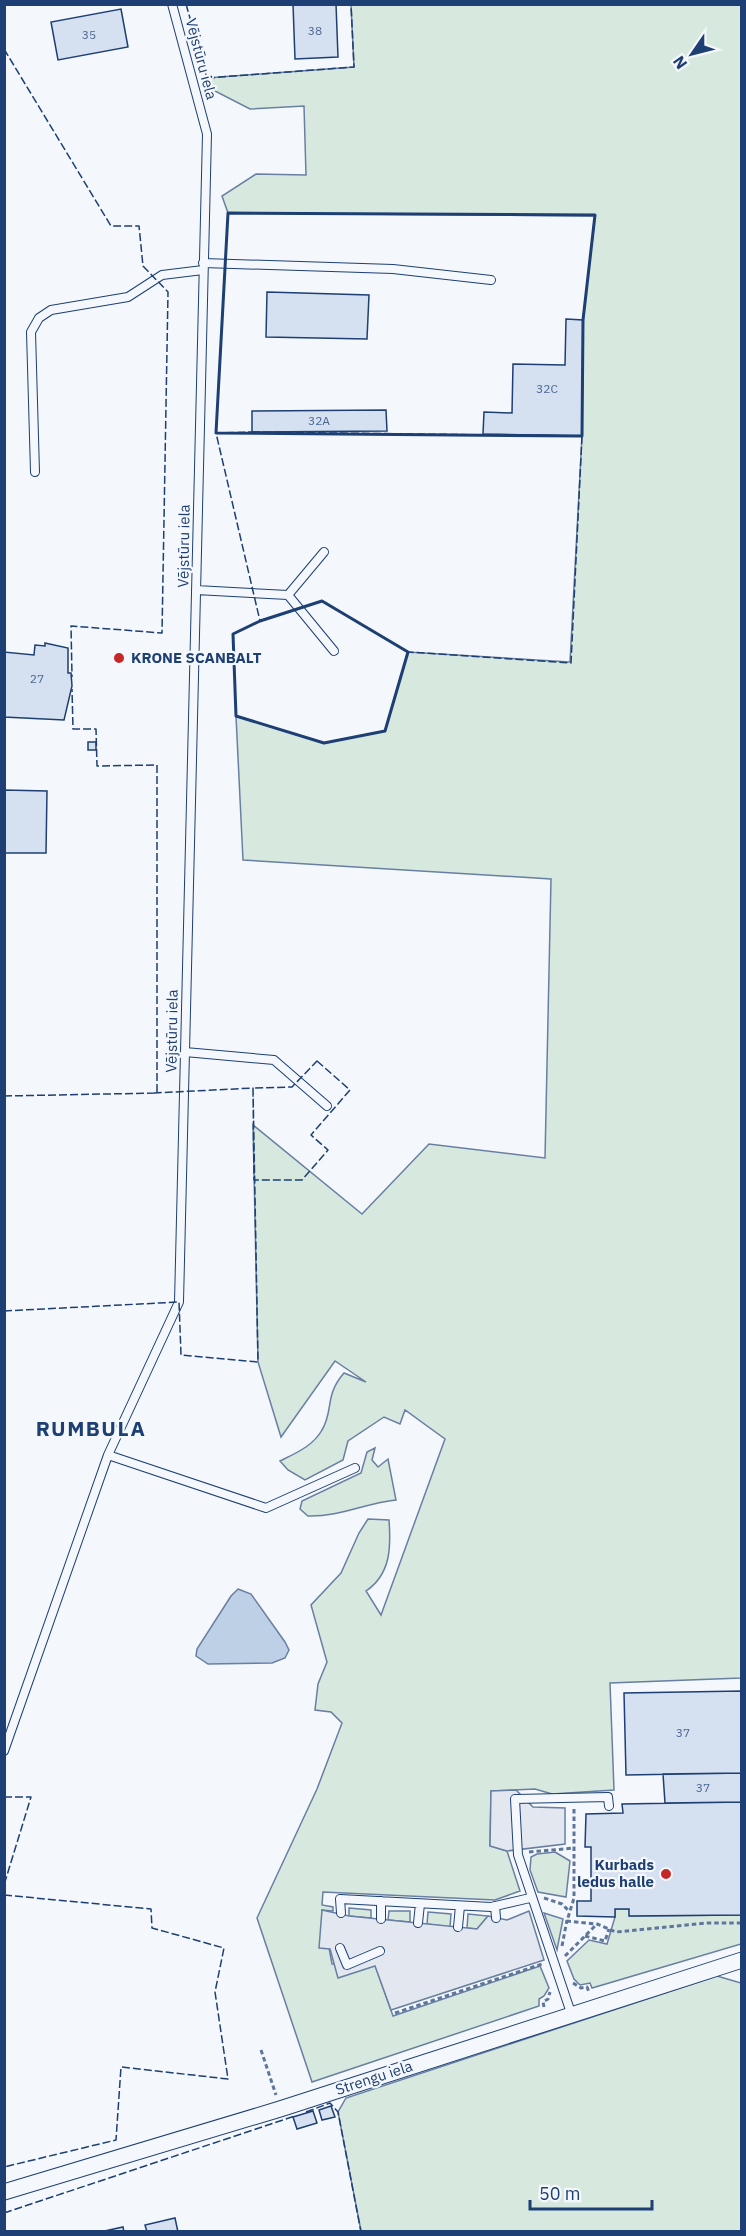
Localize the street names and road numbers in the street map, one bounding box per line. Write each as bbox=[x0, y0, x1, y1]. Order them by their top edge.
street label: Vējstūru iela bbox=[182, 16, 221, 102]
street label: Vējstūru iela bbox=[173, 504, 194, 588]
street label: Vējstūru iela bbox=[161, 989, 182, 1073]
street label: Strengu iela bbox=[333, 2056, 415, 2099]

